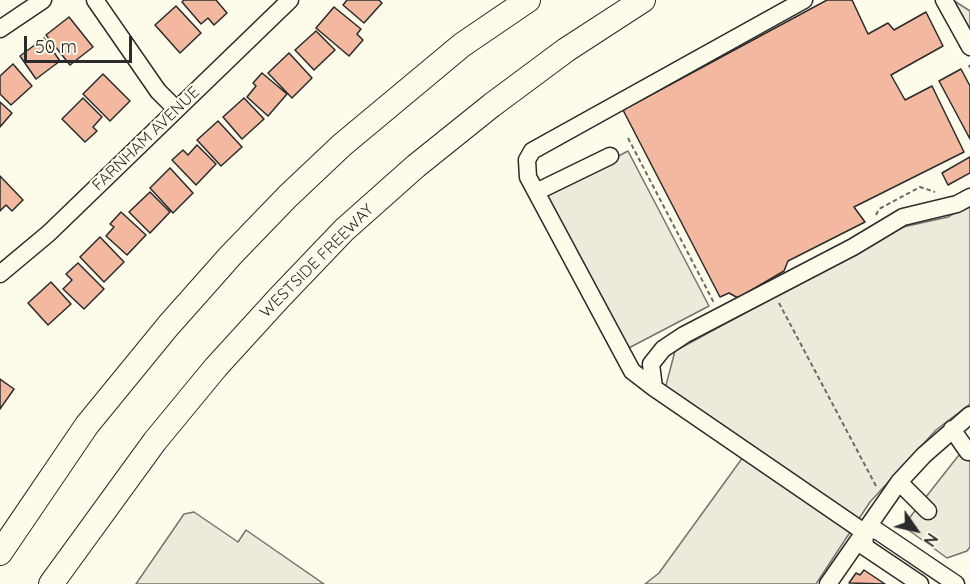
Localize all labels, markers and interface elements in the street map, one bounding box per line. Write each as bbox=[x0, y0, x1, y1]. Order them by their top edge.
scale bar bbox=[27, 24, 135, 62]
text: 50 m bbox=[35, 35, 77, 58]
street label: FARNHAM AVENUE bbox=[88, 83, 204, 195]
street label: WESTSIDE FREEWAY bbox=[256, 200, 378, 322]
north arrow bbox=[886, 500, 946, 560]
text: N bbox=[919, 530, 943, 551]

